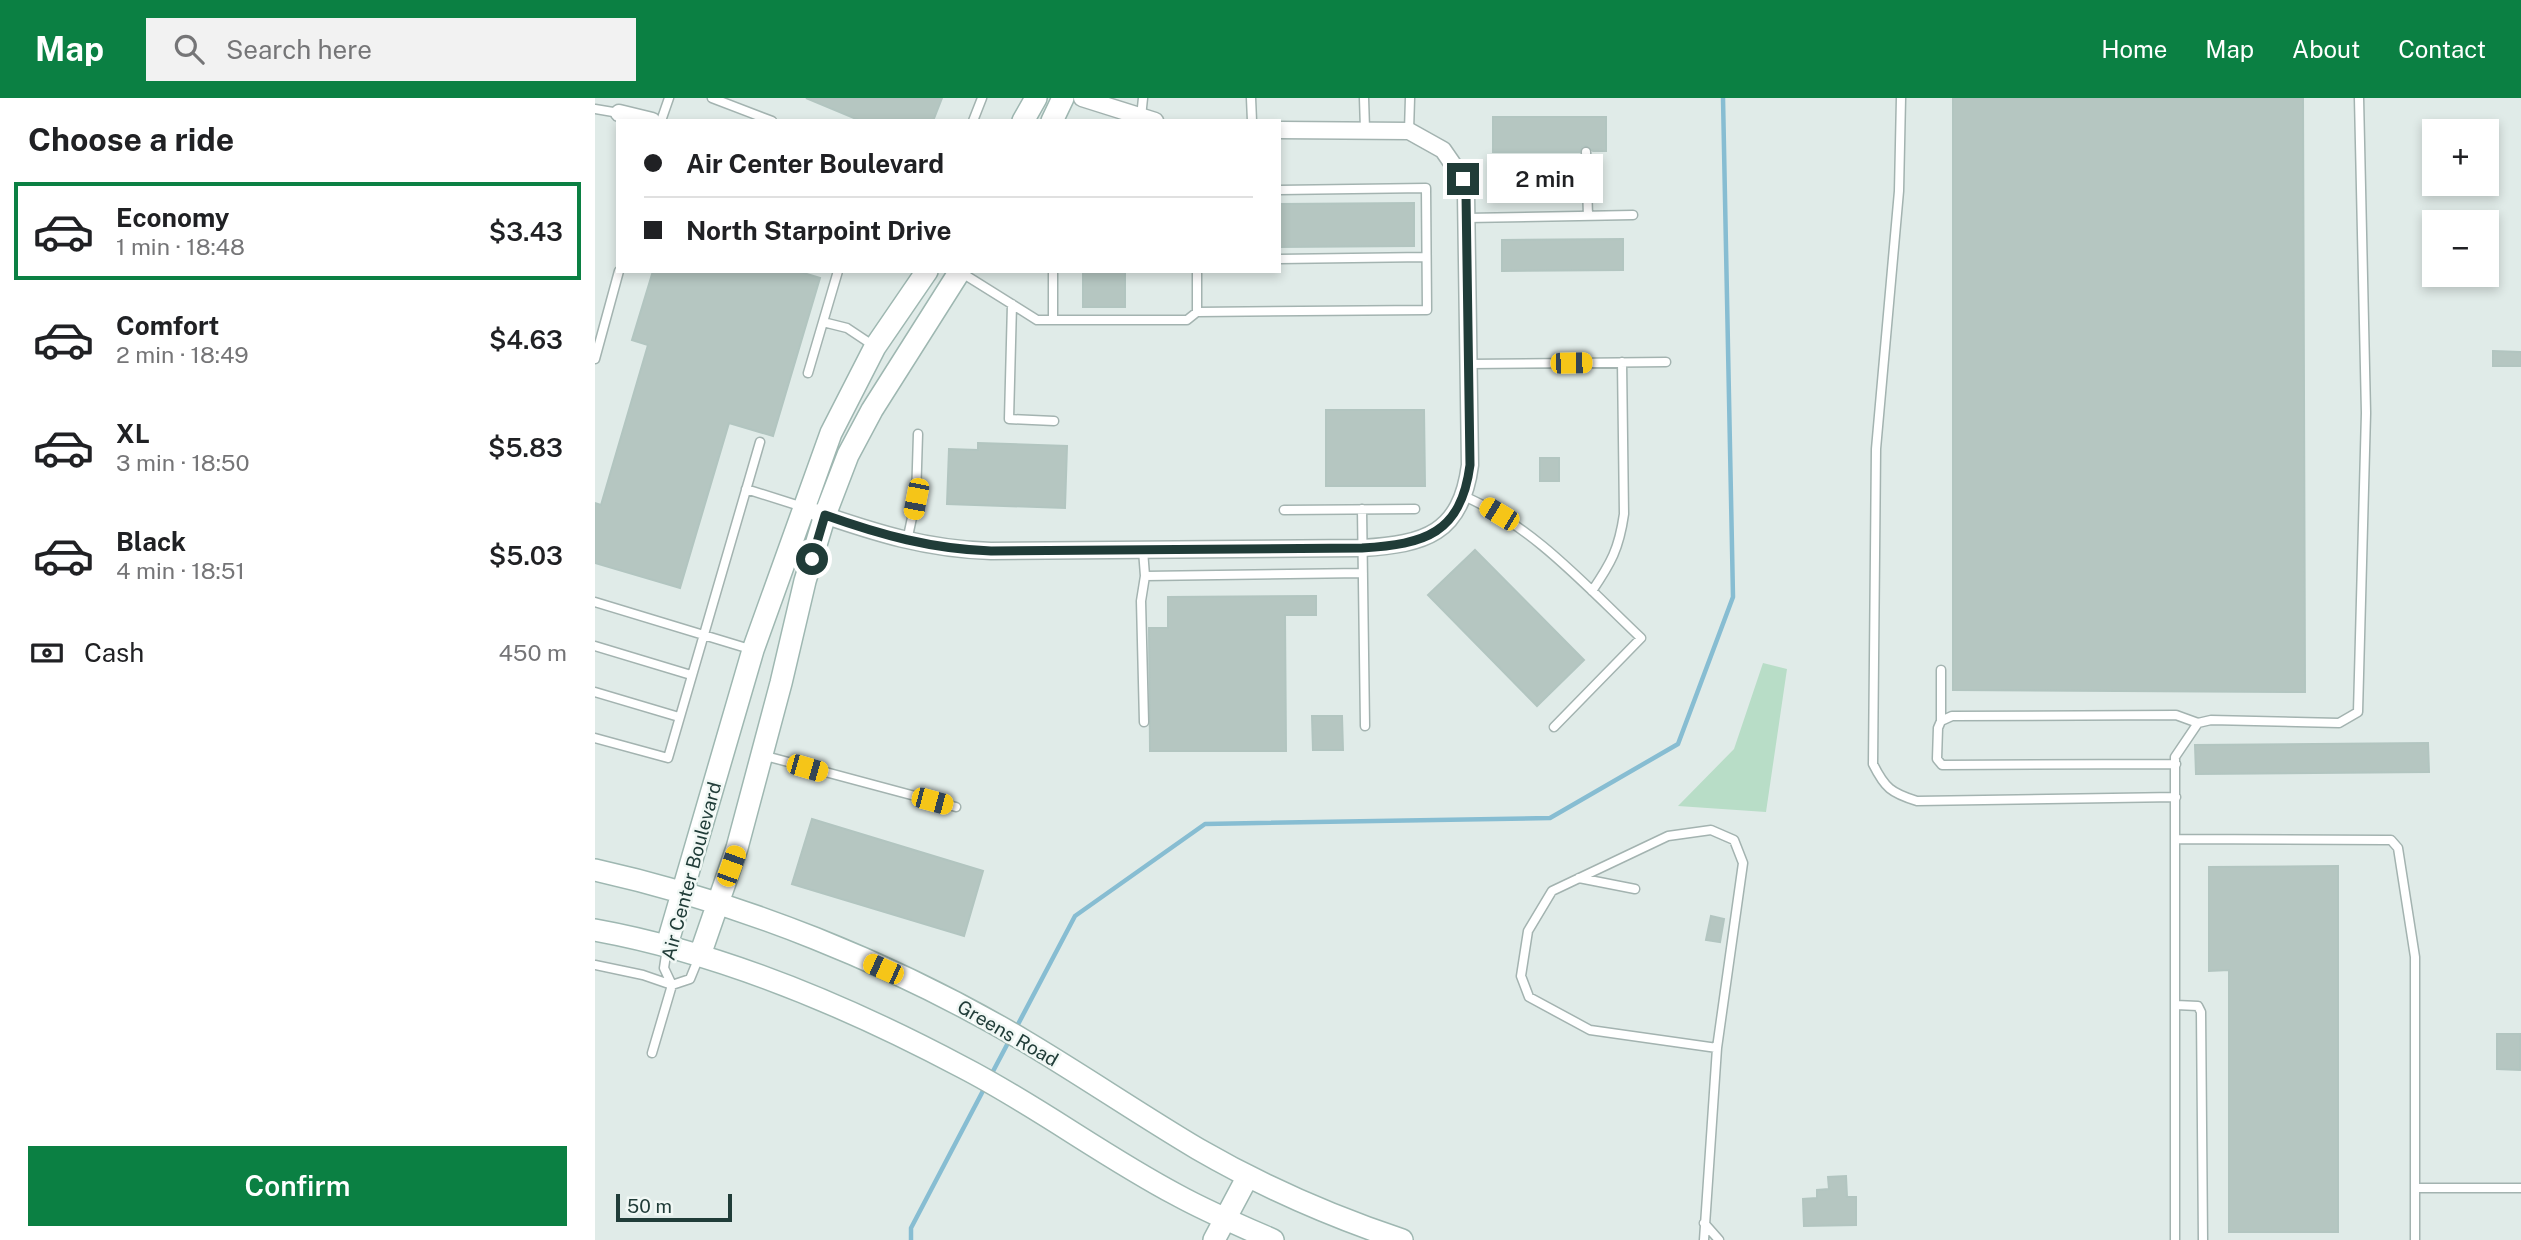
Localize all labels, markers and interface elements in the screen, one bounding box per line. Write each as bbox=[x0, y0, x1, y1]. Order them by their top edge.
search box bbox=[146, 18, 636, 81]
text: Map bbox=[35, 30, 104, 68]
icon: search bbox=[170, 30, 208, 68]
text: Search here bbox=[226, 34, 372, 65]
text: Home bbox=[2101, 35, 2167, 63]
text: Map bbox=[2205, 35, 2254, 63]
text: About bbox=[2292, 35, 2360, 63]
text: Contact bbox=[2398, 35, 2486, 63]
map controls bbox=[2422, 119, 2499, 287]
button: + bbox=[2422, 119, 2499, 196]
text: Choose a ride bbox=[28, 121, 234, 158]
text: Air Center Boulevard bbox=[686, 148, 944, 179]
callout: 2 min bbox=[1487, 154, 1603, 204]
route end bbox=[1447, 163, 1479, 195]
text: 2 min bbox=[1515, 165, 1575, 192]
icon: car bbox=[32, 200, 95, 263]
text: Economy bbox=[116, 202, 229, 233]
button: − bbox=[2422, 210, 2499, 287]
text: North Starpoint Drive bbox=[686, 215, 951, 246]
text: $3.43 bbox=[489, 216, 563, 247]
text: 1 min · 18:48 bbox=[116, 233, 245, 260]
icon: car bbox=[32, 308, 95, 371]
text: Comfort bbox=[116, 310, 219, 341]
text: $4.63 bbox=[489, 324, 563, 355]
text: 2 min · 18:49 bbox=[116, 341, 249, 368]
car bbox=[1550, 352, 1593, 374]
icon: car bbox=[32, 416, 95, 479]
text: XL bbox=[116, 418, 150, 449]
text: $5.83 bbox=[488, 432, 563, 463]
text: 3 min · 18:50 bbox=[116, 449, 250, 476]
car bbox=[902, 476, 931, 522]
car bbox=[1476, 494, 1523, 534]
icon: car bbox=[32, 524, 95, 587]
text: Black bbox=[116, 526, 186, 557]
text: $5.03 bbox=[489, 540, 563, 571]
route start bbox=[796, 543, 828, 575]
text: 4 min · 18:51 bbox=[116, 557, 245, 584]
icon: cash bbox=[28, 634, 66, 672]
text: Cash bbox=[84, 637, 144, 668]
text: 450 m bbox=[498, 639, 567, 666]
car bbox=[784, 752, 831, 784]
street label: Air Center Boulevard bbox=[657, 779, 725, 963]
car bbox=[909, 785, 956, 817]
car bbox=[714, 843, 749, 889]
car bbox=[860, 951, 907, 987]
street label: Greens Road bbox=[954, 995, 1062, 1071]
button: Confirm bbox=[28, 1146, 567, 1226]
scale bar bbox=[616, 1191, 731, 1223]
text: 50 m bbox=[627, 1195, 672, 1217]

